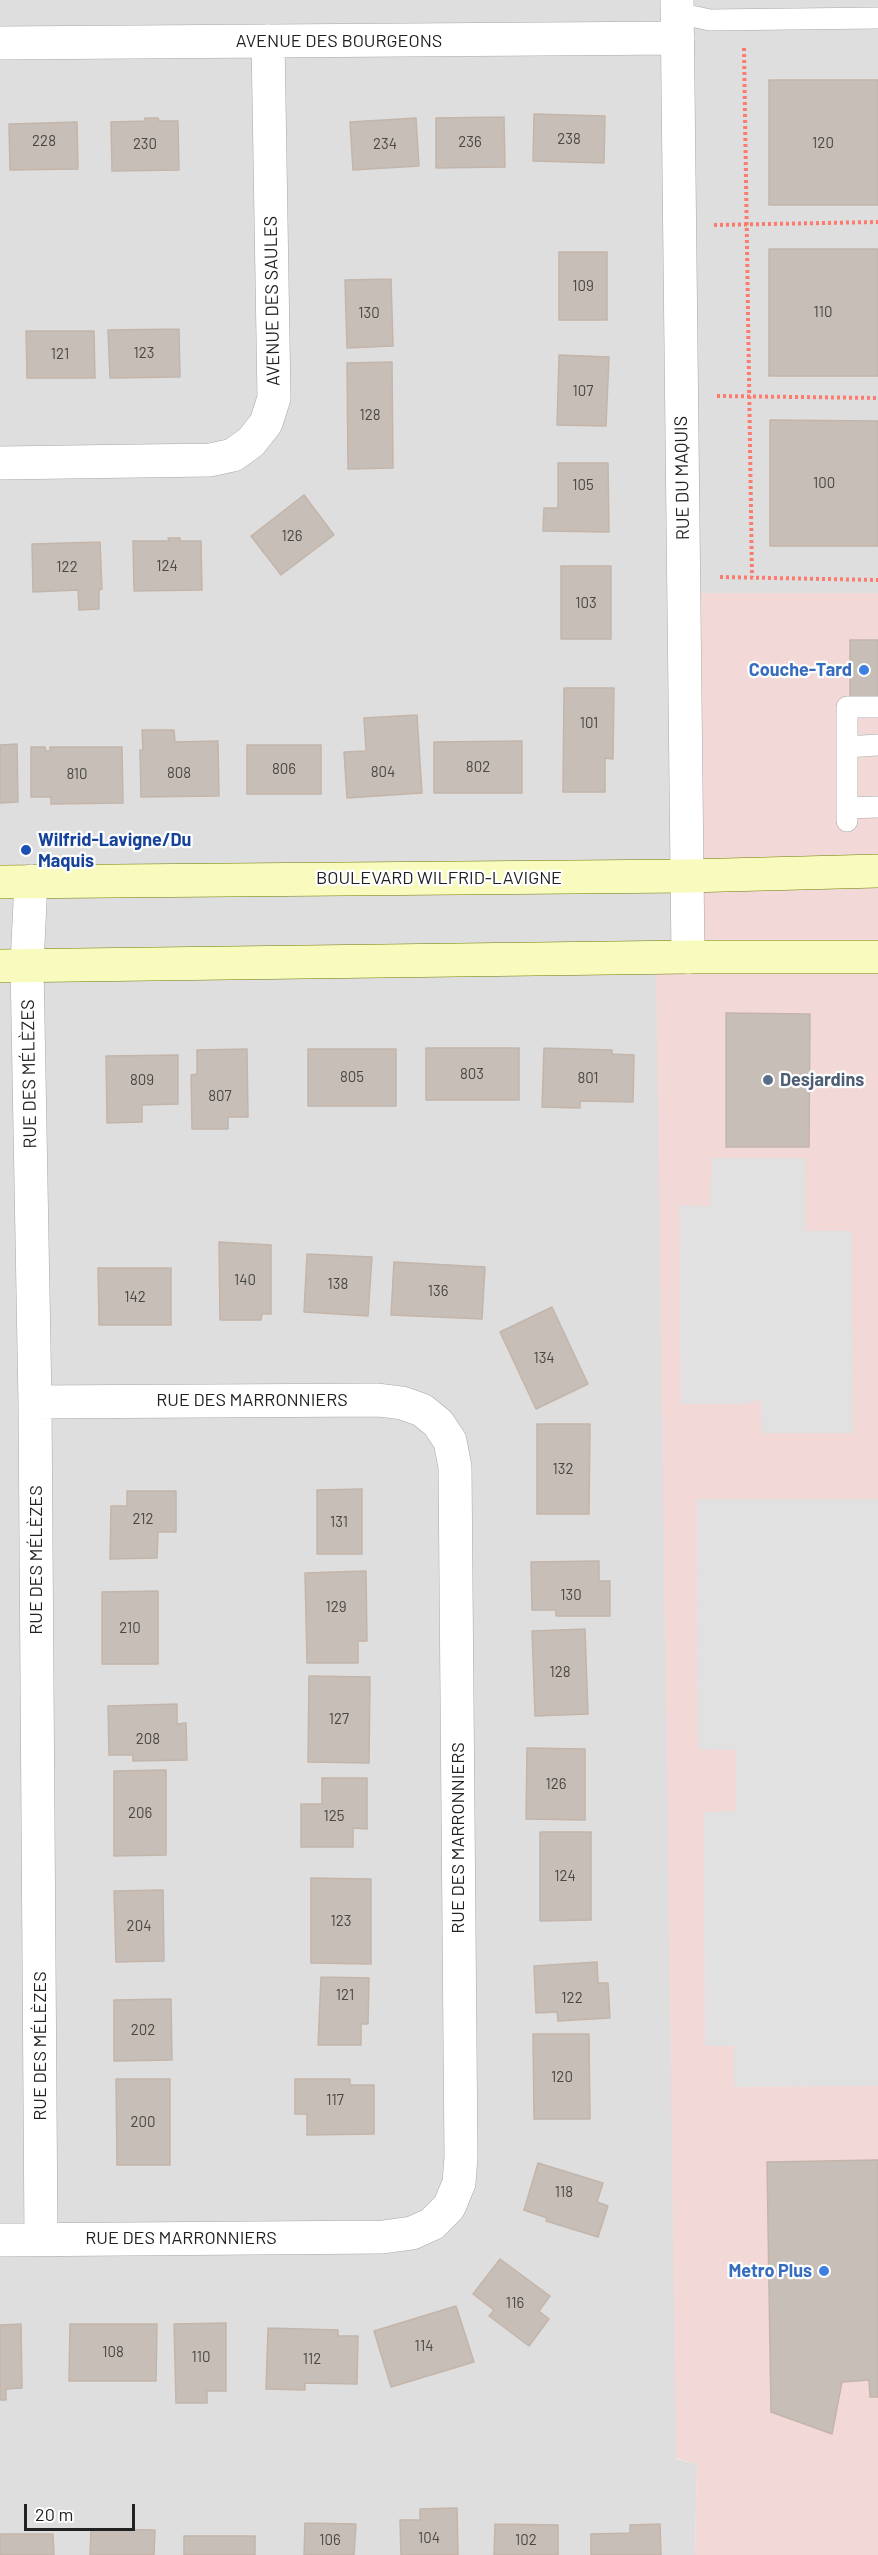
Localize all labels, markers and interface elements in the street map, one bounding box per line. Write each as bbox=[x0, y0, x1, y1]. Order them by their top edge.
street label: AVENUE DES BOURGEONS bbox=[236, 30, 442, 52]
house number: 238 bbox=[557, 130, 581, 148]
house number: 228 bbox=[32, 132, 56, 150]
house number: 236 bbox=[458, 133, 482, 151]
house number: 120 bbox=[812, 134, 834, 152]
house number: 230 bbox=[133, 135, 157, 153]
house number: 234 bbox=[373, 135, 397, 153]
street label: AVENUE DES SAULES bbox=[260, 216, 284, 386]
house number: 109 bbox=[572, 277, 594, 295]
house number: 110 bbox=[813, 303, 833, 321]
house number: 130 bbox=[358, 304, 380, 322]
house number: 123 bbox=[134, 344, 154, 362]
house number: 121 bbox=[51, 345, 69, 363]
house number: 107 bbox=[573, 382, 593, 400]
house number: 128 bbox=[359, 406, 381, 424]
street label: RUE DU MAQUIS bbox=[670, 416, 694, 540]
house number: 100 bbox=[813, 474, 835, 492]
house number: 105 bbox=[572, 476, 594, 494]
house number: 126 bbox=[281, 527, 303, 545]
house number: 124 bbox=[156, 557, 178, 575]
house number: 122 bbox=[56, 558, 78, 576]
house number: 103 bbox=[575, 594, 597, 612]
place label: Couche-Tard bbox=[749, 659, 852, 681]
marker: Couche-Tard bbox=[857, 663, 871, 677]
house number: 101 bbox=[580, 714, 598, 732]
house number: 802 bbox=[466, 758, 490, 776]
house number: 806 bbox=[272, 760, 296, 778]
house number: 804 bbox=[371, 763, 395, 781]
house number: 808 bbox=[167, 764, 191, 782]
house number: 810 bbox=[66, 765, 88, 783]
place label: Wilfrid-Lavigne/Du Maquis bbox=[38, 829, 191, 872]
marker: Wilfrid-Lavigne/Du Maquis bbox=[19, 843, 33, 857]
street label: BOULEVARD WILFRID-LAVIGNE bbox=[316, 867, 562, 889]
street label: RUE DES MÉLÈZES bbox=[17, 999, 41, 1149]
house number: 803 bbox=[460, 1065, 484, 1083]
house number: 805 bbox=[340, 1068, 364, 1086]
house number: 801 bbox=[577, 1069, 599, 1087]
place label: Desjardins bbox=[780, 1069, 864, 1091]
house number: 809 bbox=[130, 1071, 154, 1089]
marker: Desjardins bbox=[761, 1073, 775, 1087]
house number: 807 bbox=[208, 1087, 232, 1105]
house number: 140 bbox=[234, 1271, 256, 1289]
house number: 138 bbox=[328, 1275, 348, 1293]
house number: 136 bbox=[428, 1282, 448, 1300]
house number: 142 bbox=[124, 1288, 146, 1306]
house number: 134 bbox=[533, 1349, 555, 1367]
street label: RUE DES MARRONNIERS bbox=[156, 1389, 348, 1411]
house number: 132 bbox=[552, 1460, 574, 1478]
street label: RUE DES MÉLÈZES bbox=[25, 1485, 47, 1635]
house number: 212 bbox=[132, 1510, 154, 1528]
house number: 131 bbox=[330, 1513, 348, 1531]
house number: 130 bbox=[560, 1586, 582, 1604]
house number: 129 bbox=[325, 1598, 347, 1616]
house number: 210 bbox=[119, 1619, 141, 1637]
house number: 128 bbox=[549, 1663, 571, 1681]
house number: 127 bbox=[329, 1710, 349, 1728]
house number: 208 bbox=[136, 1730, 160, 1748]
street label: RUE DES MARRONNIERS bbox=[447, 1742, 469, 1934]
house number: 126 bbox=[545, 1775, 567, 1793]
house number: 206 bbox=[128, 1804, 152, 1822]
house number: 125 bbox=[324, 1807, 344, 1825]
house number: 124 bbox=[554, 1867, 576, 1885]
house number: 123 bbox=[331, 1912, 351, 1930]
house number: 204 bbox=[127, 1917, 151, 1935]
street label: RUE DES MÉLÈZES bbox=[29, 1971, 51, 2121]
house number: 121 bbox=[336, 1986, 354, 2004]
house number: 122 bbox=[561, 1989, 583, 2007]
house number: 202 bbox=[131, 2021, 155, 2039]
house number: 120 bbox=[551, 2068, 573, 2086]
house number: 117 bbox=[326, 2091, 344, 2109]
house number: 200 bbox=[131, 2113, 155, 2131]
house number: 118 bbox=[555, 2183, 573, 2201]
street label: RUE DES MARRONNIERS bbox=[85, 2227, 277, 2249]
place label: Metro Plus bbox=[728, 2260, 812, 2282]
marker: Metro Plus bbox=[817, 2264, 831, 2278]
house number: 116 bbox=[506, 2294, 524, 2312]
house number: 114 bbox=[415, 2337, 433, 2355]
house number: 108 bbox=[102, 2343, 124, 2361]
house number: 110 bbox=[191, 2348, 211, 2366]
house number: 112 bbox=[303, 2350, 321, 2368]
scale bar bbox=[27, 2492, 138, 2530]
text: 20 m bbox=[35, 2503, 73, 2525]
house number: 104 bbox=[418, 2529, 440, 2547]
house number: 106 bbox=[319, 2531, 341, 2549]
house number: 102 bbox=[515, 2531, 537, 2549]

